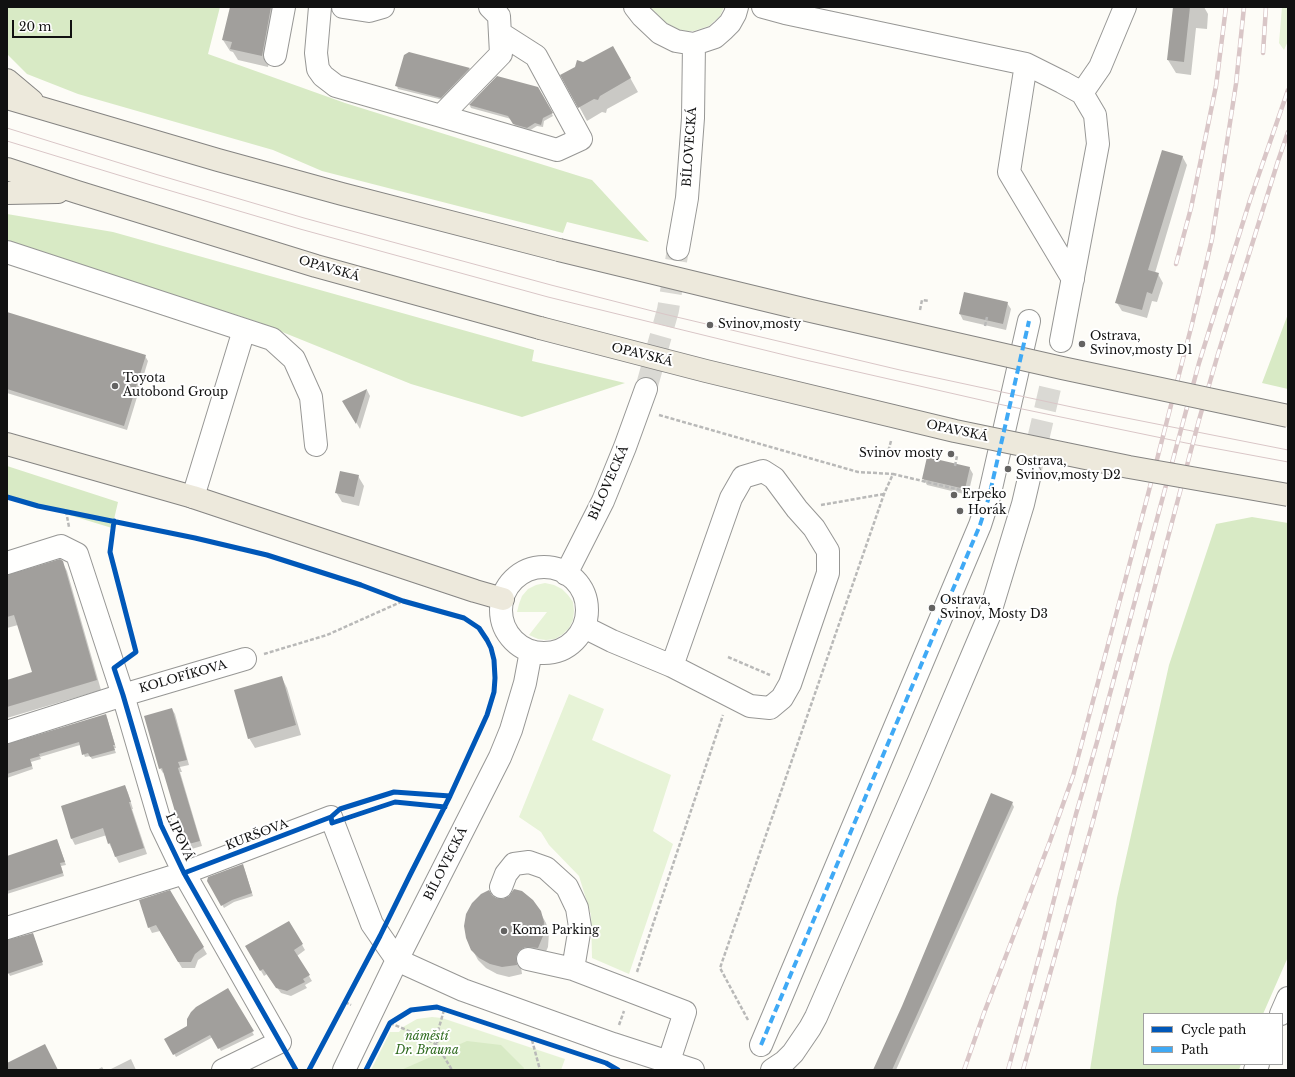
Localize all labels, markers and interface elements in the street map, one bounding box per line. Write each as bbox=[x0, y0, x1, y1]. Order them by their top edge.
scale bar bbox=[14, 12, 74, 38]
text: 20 m bbox=[19, 19, 51, 34]
street label: BÍLOVECKÁ bbox=[680, 107, 700, 187]
street label: OPAVSKÁ bbox=[297, 253, 361, 285]
place label: Svinov,mosty bbox=[718, 318, 801, 332]
marker: Svinov,mosty bbox=[705, 320, 715, 330]
place label: Ostrava, Svinov,mosty D1 bbox=[1090, 330, 1193, 358]
marker: Ostrava, Svinov,mosty D1 bbox=[1077, 339, 1087, 349]
street label: OPAVSKÁ bbox=[610, 340, 674, 370]
place label: Toyota Autobond Group bbox=[123, 372, 228, 400]
marker: Toyota Autobond Group bbox=[110, 381, 120, 391]
street label: OPAVSKÁ bbox=[925, 417, 989, 445]
street label: BÍLOVECKÁ bbox=[586, 443, 632, 523]
place label: Svinov mosty bbox=[859, 447, 943, 461]
marker: Svinov mosty bbox=[946, 449, 956, 459]
place label: Ostrava, Svinov,mosty D2 bbox=[1016, 455, 1121, 483]
marker: Ostrava, Svinov,mosty D2 bbox=[1003, 464, 1013, 474]
place label: Erpeko bbox=[962, 488, 1006, 502]
marker: Erpeko bbox=[949, 490, 959, 500]
place label: Horák bbox=[968, 504, 1006, 518]
marker: Horák bbox=[955, 506, 965, 516]
place label: Ostrava, Svinov, Mosty D3 bbox=[940, 594, 1048, 622]
marker: Ostrava, Svinov, Mosty D3 bbox=[927, 603, 937, 613]
street label: KOLOFÍKOVA bbox=[138, 658, 228, 696]
street label: LIPOVÁ bbox=[162, 811, 196, 863]
street label: KURŠOVA bbox=[224, 817, 290, 853]
street label: BÍLOVECKÁ bbox=[421, 825, 471, 903]
place label: Koma Parking bbox=[512, 924, 599, 938]
marker: Koma Parking bbox=[499, 926, 509, 936]
legend bbox=[1143, 1013, 1283, 1065]
text: Cycle path bbox=[1181, 1022, 1246, 1037]
park label: náměstí Dr. Brauna bbox=[395, 1030, 459, 1058]
text: Path bbox=[1181, 1042, 1209, 1057]

